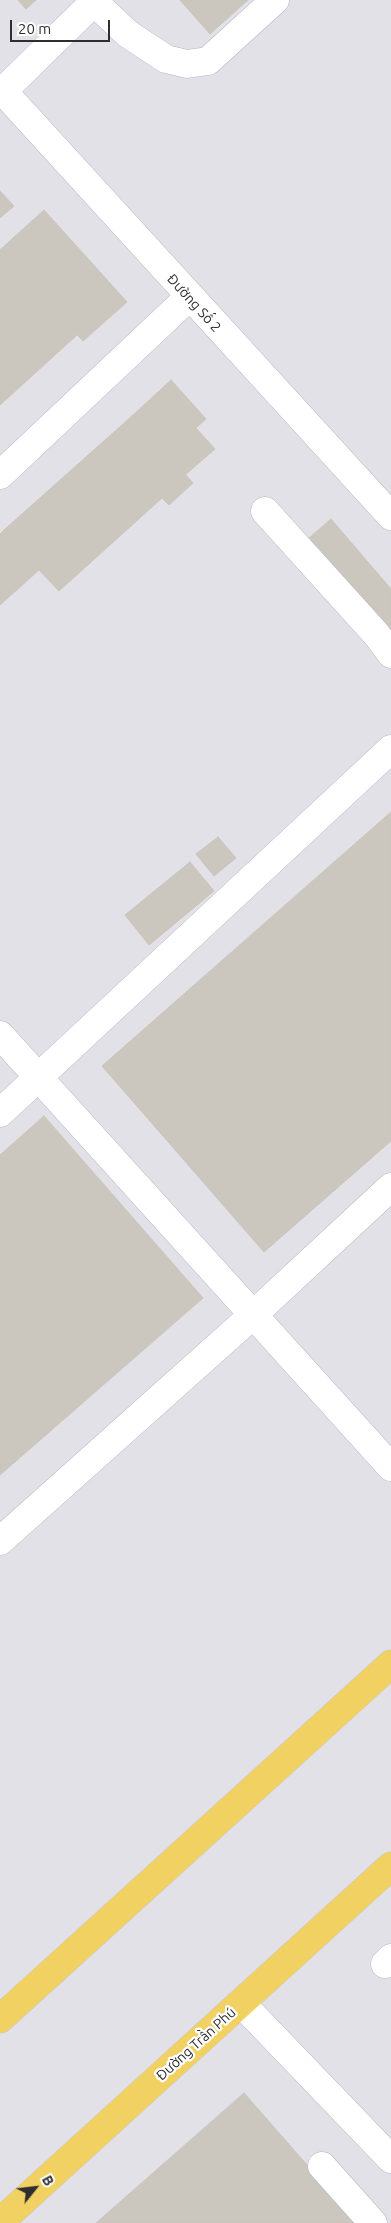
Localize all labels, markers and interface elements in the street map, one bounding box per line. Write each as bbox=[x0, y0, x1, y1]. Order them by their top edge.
scale bar bbox=[12, 10, 112, 42]
text: 20 m bbox=[18, 20, 51, 37]
street label: Đường Số 2 bbox=[164, 270, 224, 336]
street label: Đường Trần Phú bbox=[153, 2004, 239, 2084]
north arrow bbox=[10, 2163, 60, 2213]
text: B bbox=[39, 2173, 57, 2189]

